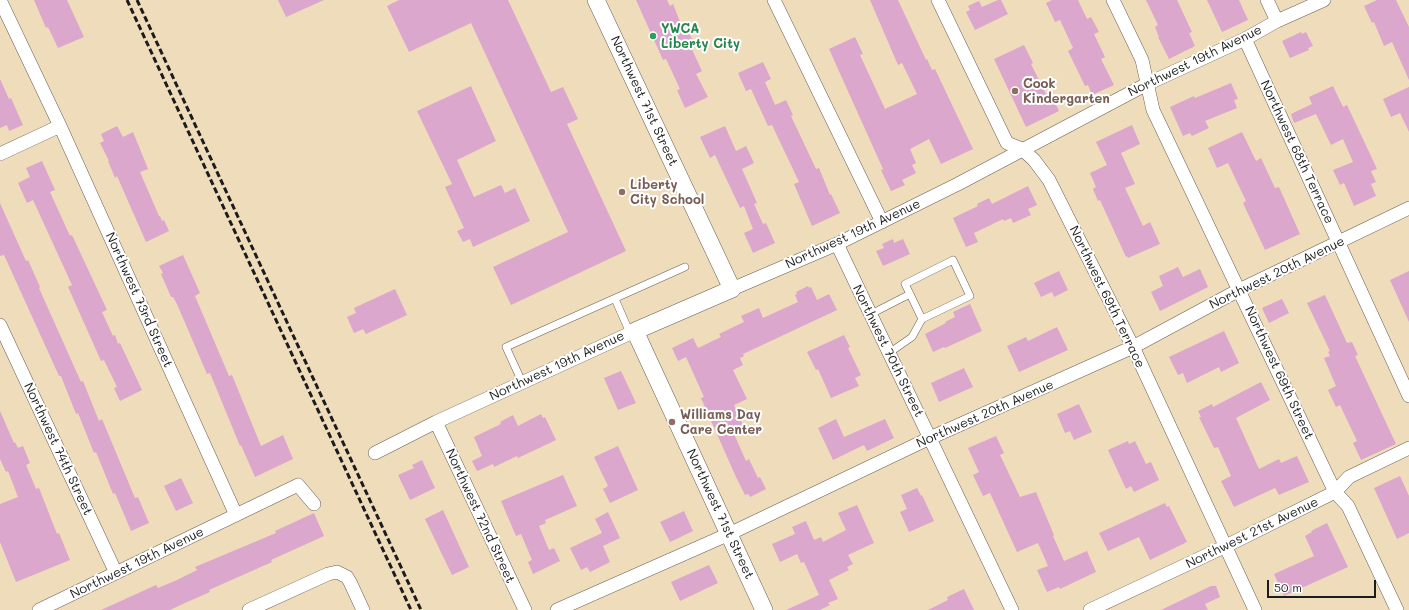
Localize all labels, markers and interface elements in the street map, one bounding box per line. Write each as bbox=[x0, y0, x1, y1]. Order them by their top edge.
place label: YWCA Liberty City bbox=[661, 21, 740, 52]
street label: Northwest 19th Avenue bbox=[1126, 22, 1264, 100]
marker: YWCA Liberty City bbox=[648, 31, 658, 41]
street label: Northwest 71st Street bbox=[607, 33, 681, 169]
place label: Cook Kindergarten bbox=[1023, 76, 1110, 107]
street label: Northwest 68th Terrace bbox=[1257, 78, 1337, 226]
marker: Cook Kindergarten bbox=[1010, 86, 1020, 96]
place label: Liberty City School bbox=[630, 177, 704, 208]
marker: Liberty City School bbox=[617, 187, 627, 197]
street label: Northwest 19th Avenue bbox=[783, 196, 923, 272]
street label: Northwest 69th Terrace bbox=[1066, 223, 1148, 371]
street label: Northwest 73rd Street bbox=[102, 230, 176, 370]
street label: Northwest 20th Avenue bbox=[1207, 233, 1347, 313]
street label: Northwest 70th Street bbox=[849, 282, 927, 420]
street label: Northwest 69th Street bbox=[1241, 304, 1317, 442]
street label: Northwest 19th Avenue bbox=[487, 328, 627, 404]
street label: Northwest 20th Avenue bbox=[914, 377, 1056, 451]
street label: Northwest 74th Street bbox=[20, 380, 96, 518]
place label: Williams Day Care Center bbox=[680, 407, 762, 438]
marker: Williams Day Care Center bbox=[667, 417, 677, 427]
street label: Northwest 72nd Street bbox=[442, 446, 518, 586]
street label: Northwest 71st Street bbox=[683, 446, 757, 582]
street label: Northwest 21st Avenue bbox=[1183, 494, 1321, 572]
street label: Northwest 19th Avenue bbox=[68, 524, 206, 602]
scale bar bbox=[1269, 572, 1378, 598]
text: 50 m bbox=[1274, 579, 1302, 595]

